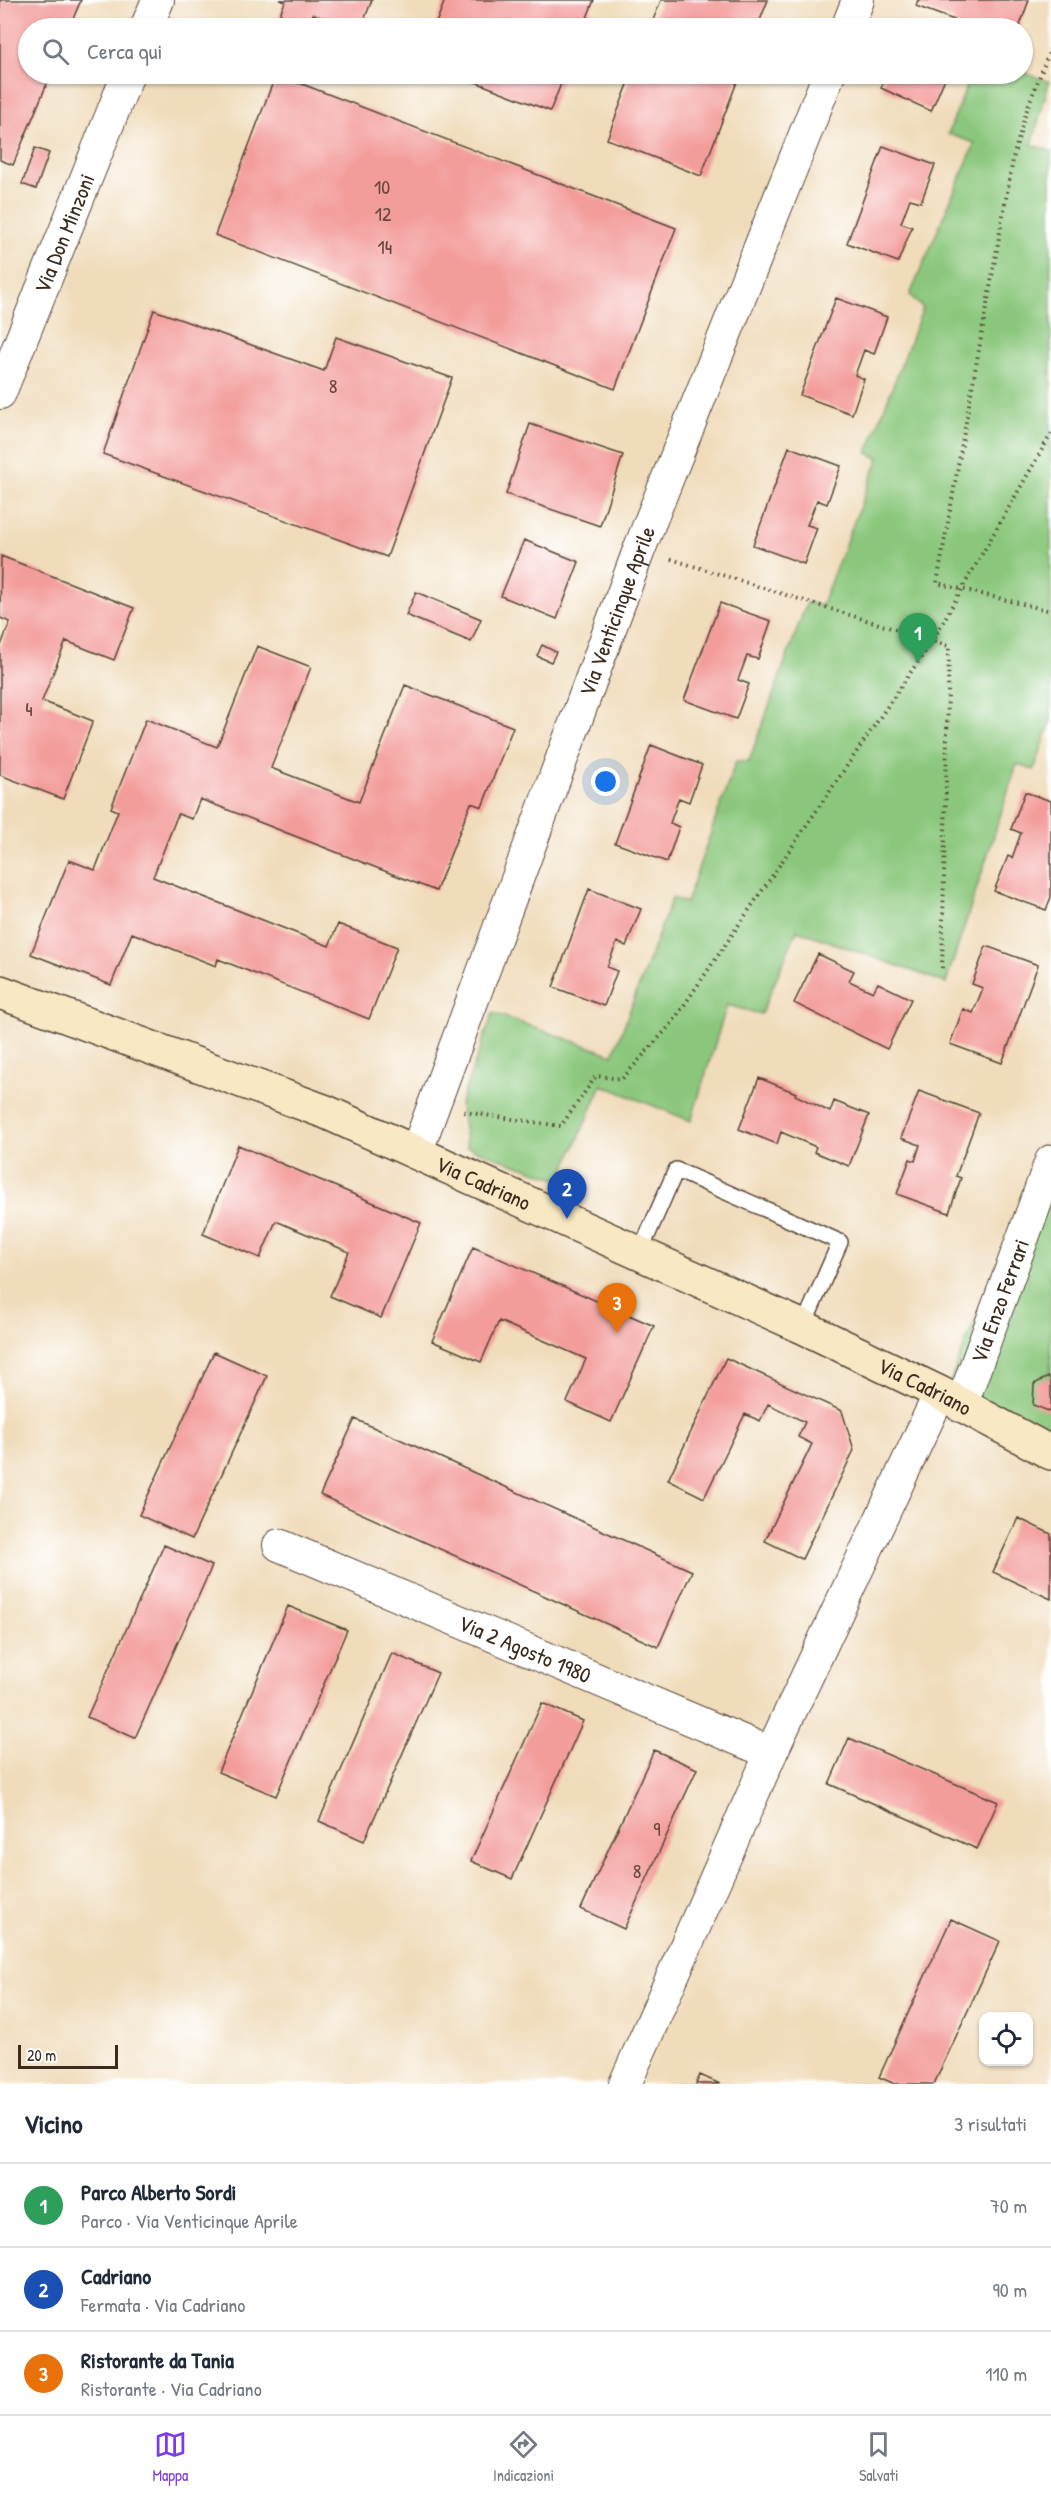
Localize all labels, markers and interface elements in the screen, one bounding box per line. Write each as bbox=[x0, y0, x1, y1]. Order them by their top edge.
search box bbox=[18, 18, 1033, 84]
icon: search bbox=[39, 35, 72, 68]
text: Cerca qui bbox=[87, 36, 162, 66]
street label: Via Don Minzoni bbox=[27, 169, 102, 298]
house number: 10 bbox=[374, 173, 390, 200]
house number: 12 bbox=[375, 200, 392, 227]
house number: 14 bbox=[378, 233, 392, 260]
house number: 8 bbox=[329, 372, 337, 399]
street label: Via Venticinque Aprile bbox=[571, 521, 662, 700]
pin: 1 bbox=[898, 614, 938, 663]
house number: 4 bbox=[25, 695, 33, 722]
your location bbox=[591, 767, 620, 796]
street label: Via Cadriano bbox=[431, 1148, 536, 1217]
pin: 2 bbox=[548, 1170, 586, 1219]
street label: Via Enzo Ferrari bbox=[963, 1235, 1036, 1367]
pin: 3 bbox=[598, 1284, 636, 1333]
street label: Via Cadriano bbox=[873, 1350, 977, 1422]
street label: Via 2 Agosto 1980 bbox=[454, 1608, 596, 1690]
house number: 9 bbox=[653, 1815, 661, 1842]
house number: 8 bbox=[633, 1857, 641, 1884]
map controls bbox=[979, 2012, 1033, 2066]
button: locate bbox=[979, 2012, 1033, 2066]
scale bar bbox=[18, 2042, 118, 2070]
text: 20 m bbox=[27, 2044, 56, 2066]
text: Vicino bbox=[24, 2106, 83, 2141]
text: 3 risultati bbox=[954, 2110, 1027, 2137]
text: Parco Alberto Sordi bbox=[81, 2177, 236, 2207]
text: 1 bbox=[40, 2192, 47, 2219]
text: 70 m bbox=[990, 2192, 1027, 2219]
text: Parco · Via Venticinque Aprile bbox=[81, 2207, 298, 2234]
text: Cadriano bbox=[81, 2261, 151, 2291]
text: 2 bbox=[39, 2276, 48, 2303]
text: 90 m bbox=[993, 2276, 1027, 2303]
text: Fermata · Via Cadriano bbox=[81, 2291, 245, 2318]
text: Ristorante da Tania bbox=[81, 2345, 234, 2375]
text: 3 bbox=[39, 2360, 48, 2387]
text: 110 m bbox=[985, 2360, 1027, 2387]
text: Ristorante · Via Cadriano bbox=[81, 2375, 262, 2402]
tab: Mappa bbox=[152, 2428, 188, 2486]
tab: Indicazioni bbox=[493, 2428, 554, 2486]
tab: Salvati bbox=[859, 2428, 899, 2486]

